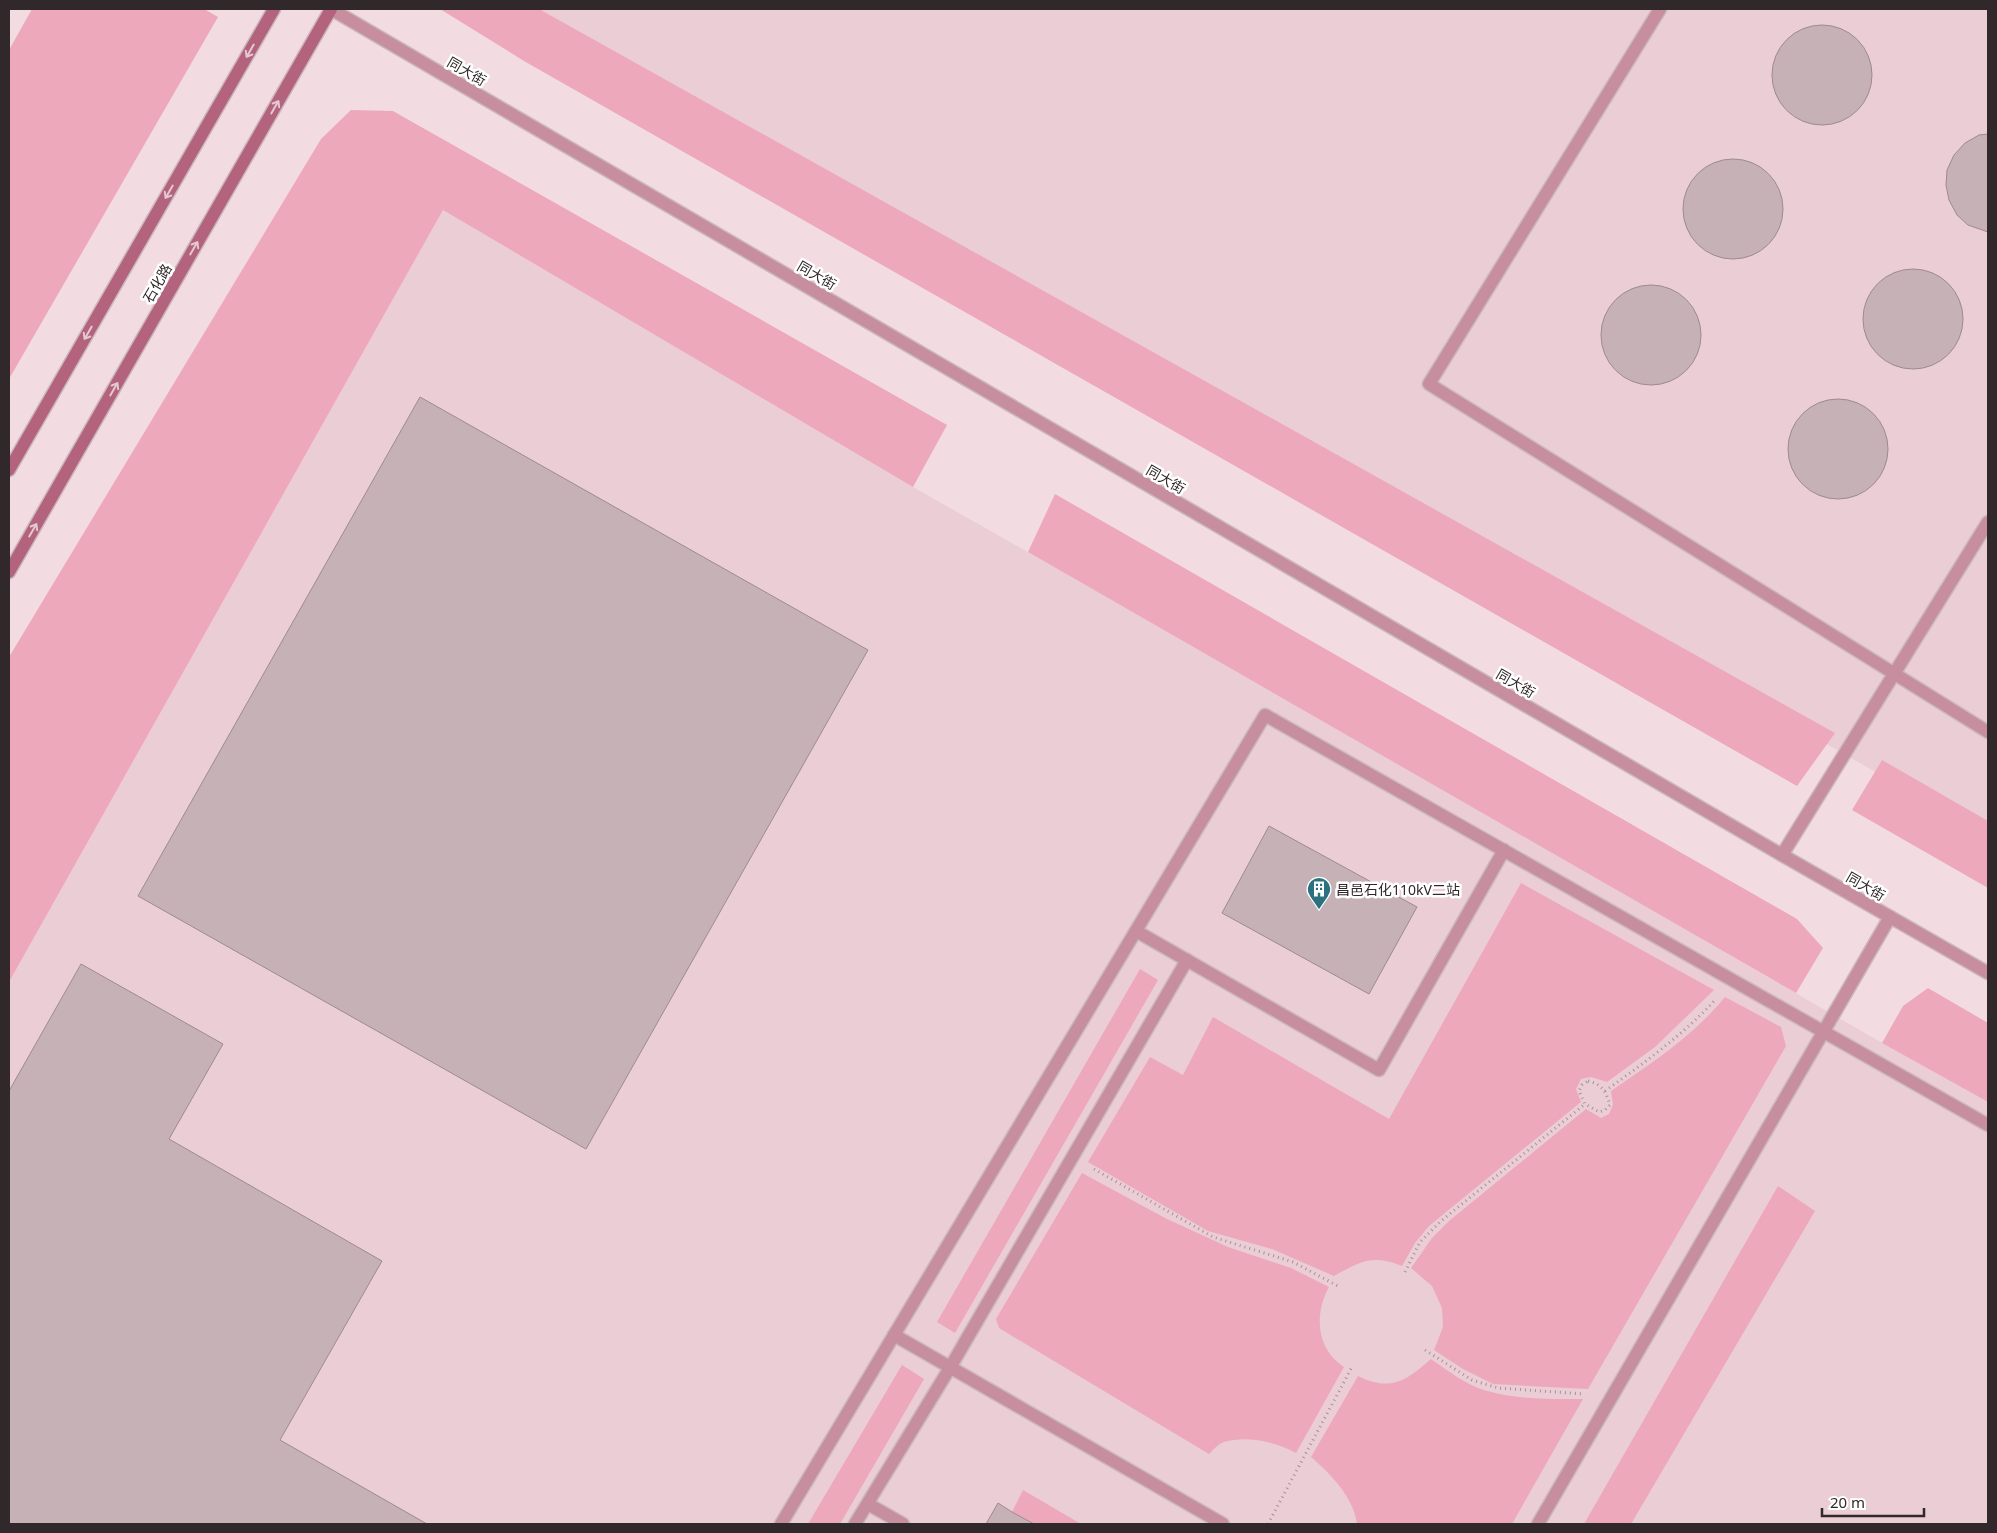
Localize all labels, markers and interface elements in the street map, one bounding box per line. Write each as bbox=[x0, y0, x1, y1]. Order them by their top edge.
one-way arrow bbox=[245, 43, 254, 58]
street label: 同大街 bbox=[444, 52, 490, 90]
one-way arrow bbox=[270, 100, 280, 114]
one-way arrow bbox=[164, 184, 174, 199]
one-way arrow bbox=[190, 241, 199, 256]
street label: 同大街 bbox=[794, 256, 840, 294]
street label: 石化路 bbox=[138, 260, 176, 306]
one-way arrow bbox=[83, 325, 93, 340]
one-way arrow bbox=[109, 382, 119, 397]
street label: 同大街 bbox=[1143, 460, 1189, 498]
one-way arrow bbox=[28, 523, 38, 538]
street label: 同大街 bbox=[1493, 664, 1539, 702]
street label: 同大街 bbox=[1843, 867, 1889, 905]
building icon: 昌邑石化110kV二站 bbox=[1306, 876, 1332, 910]
place label: 昌邑石化110kV二站 bbox=[1336, 880, 1460, 899]
scale bar bbox=[1822, 1486, 1924, 1518]
text: 20 m bbox=[1830, 1492, 1865, 1512]

